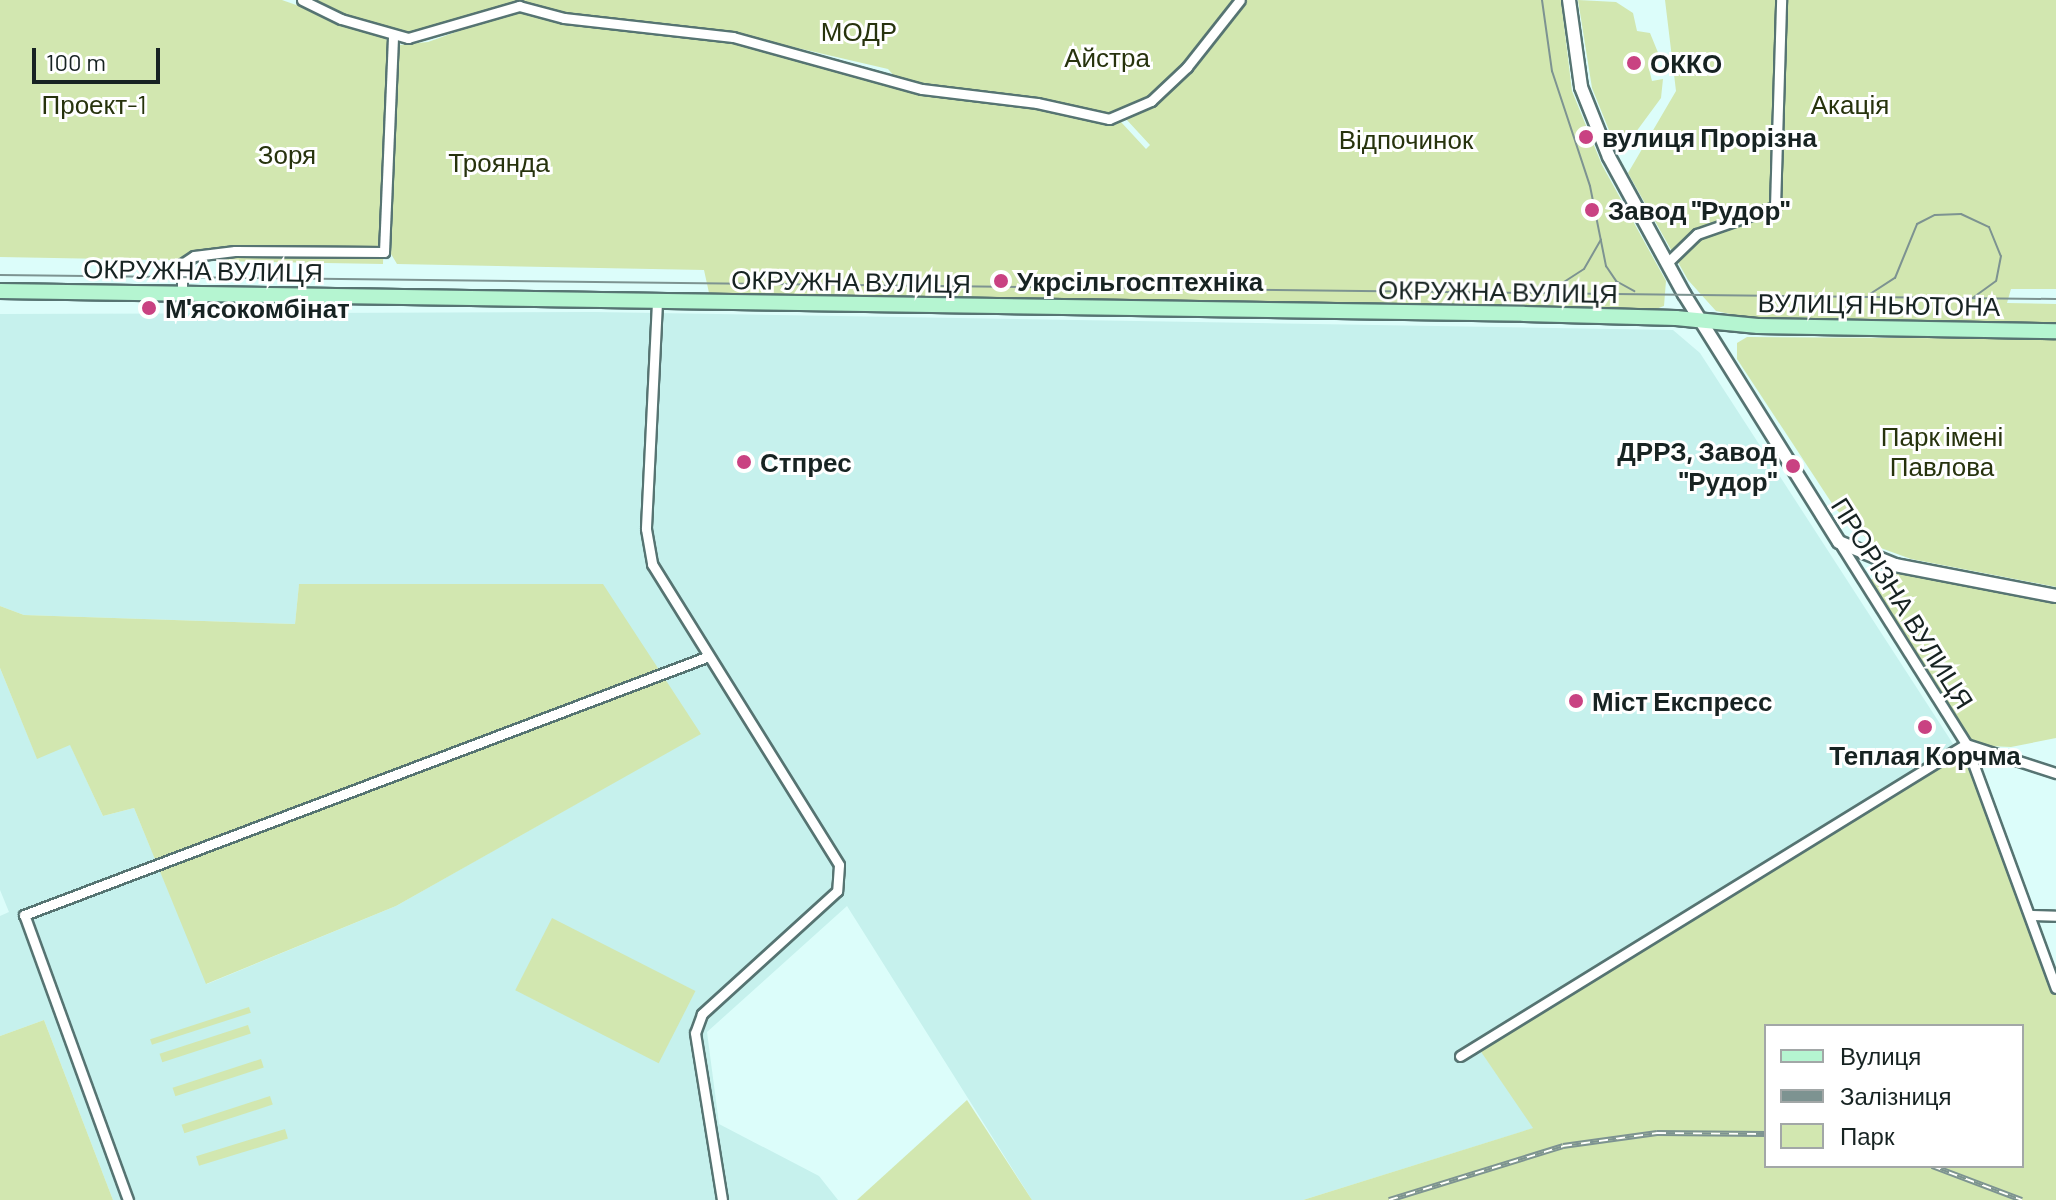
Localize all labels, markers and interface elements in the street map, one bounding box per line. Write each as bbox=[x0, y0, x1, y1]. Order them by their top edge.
park label: МОДР bbox=[821, 15, 897, 47]
scale bar bbox=[36, 32, 164, 82]
park label: Айстра bbox=[1064, 41, 1150, 73]
text: 100 m bbox=[46, 47, 106, 76]
place label: ОККО bbox=[1650, 47, 1722, 79]
marker: ОККО bbox=[1625, 54, 1643, 72]
park label: Проект-1 bbox=[42, 88, 146, 120]
park label: Акація bbox=[1811, 88, 1889, 120]
place label: вулиця Прорізна bbox=[1602, 121, 1817, 153]
park label: Відпочинок bbox=[1339, 123, 1473, 155]
marker: вулиця Прорізна bbox=[1577, 128, 1595, 146]
park label: Зоря bbox=[258, 138, 316, 170]
park label: Троянда bbox=[448, 146, 550, 178]
place label: Завод "Рудор" bbox=[1608, 194, 1790, 226]
marker: Завод "Рудор" bbox=[1583, 201, 1601, 219]
street label: ОКРУЖНА ВУЛИЦЯ bbox=[83, 252, 323, 288]
street label: ОКРУЖНА ВУЛИЦЯ bbox=[731, 263, 971, 299]
place label: Укрсільгосптехніка bbox=[1017, 265, 1263, 297]
marker: Укрсільгосптехніка bbox=[992, 272, 1010, 290]
street label: ОКРУЖНА ВУЛИЦЯ bbox=[1378, 273, 1618, 309]
street label: ВУЛИЦЯ НЬЮТОНА bbox=[1757, 286, 2001, 322]
place label: М'ясокомбінат bbox=[165, 292, 350, 324]
marker: М'ясокомбінат bbox=[140, 299, 158, 317]
park label: Парк імені Павлова bbox=[1881, 420, 2003, 482]
place label: ДРРЗ, Завод "Рудор" bbox=[1617, 435, 1777, 496]
place label: Стпрес bbox=[760, 446, 852, 478]
marker: Стпрес bbox=[735, 453, 753, 471]
marker: ДРРЗ, Завод "Рудор" bbox=[1784, 457, 1802, 475]
street label: ПРОРІЗНА ВУЛИЦЯ bbox=[1825, 492, 1981, 714]
place label: Міст Експресс bbox=[1592, 685, 1772, 717]
marker: Міст Експресс bbox=[1567, 692, 1585, 710]
marker: Теплая Корчма bbox=[1916, 718, 1934, 736]
place label: Теплая Корчма bbox=[1829, 739, 2021, 771]
legend bbox=[1764, 1024, 2024, 1168]
text: Вулиця bbox=[1840, 1041, 1921, 1070]
text: Залізниця bbox=[1840, 1081, 1952, 1110]
text: Парк bbox=[1840, 1121, 1894, 1150]

